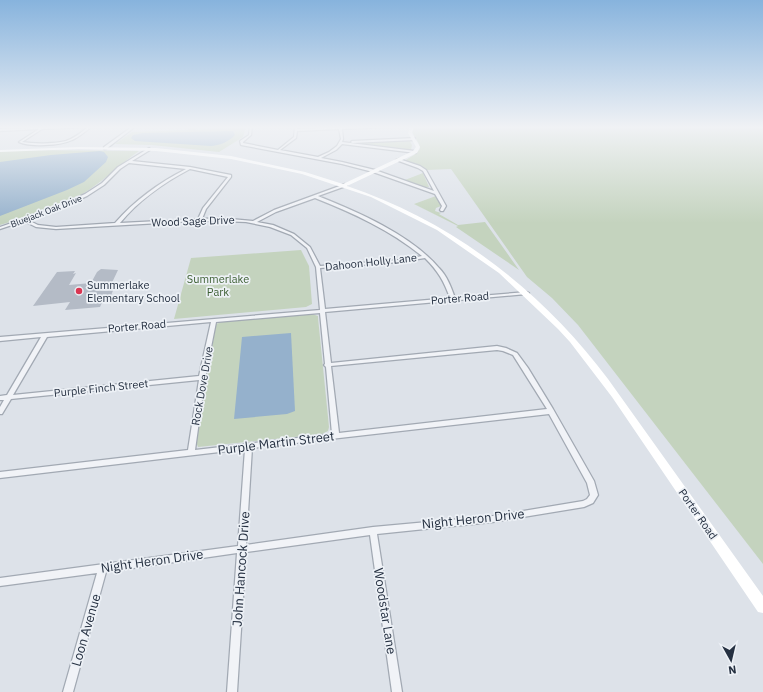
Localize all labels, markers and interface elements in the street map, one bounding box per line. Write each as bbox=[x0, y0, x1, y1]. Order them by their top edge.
street label: Bluejack Oak Drive bbox=[9, 192, 83, 230]
street label: Wood Sage Drive bbox=[151, 213, 235, 229]
street label: Dahoon Holly Lane bbox=[324, 250, 418, 274]
park label: Summerlake Park bbox=[187, 272, 249, 299]
place label: Summerlake Elementary School bbox=[87, 278, 180, 305]
marker: Summerlake Elementary School bbox=[74, 286, 84, 296]
street label: Porter Road bbox=[430, 288, 490, 308]
street label: Porter Road bbox=[107, 316, 167, 336]
street label: Rock Dove Drive bbox=[188, 345, 216, 427]
street label: Purple Finch Street bbox=[53, 376, 149, 400]
street label: Purple Martin Street bbox=[217, 427, 335, 459]
street label: Porter Road bbox=[675, 486, 721, 542]
street label: Night Heron Drive bbox=[421, 505, 525, 533]
street label: John Hancock Drive bbox=[228, 511, 254, 627]
street label: Night Heron Drive bbox=[100, 545, 204, 577]
street label: Woodstar Lane bbox=[370, 567, 400, 655]
street label: Loon Avenue bbox=[68, 592, 104, 668]
north arrow bbox=[711, 640, 751, 680]
text: N bbox=[727, 662, 737, 677]

